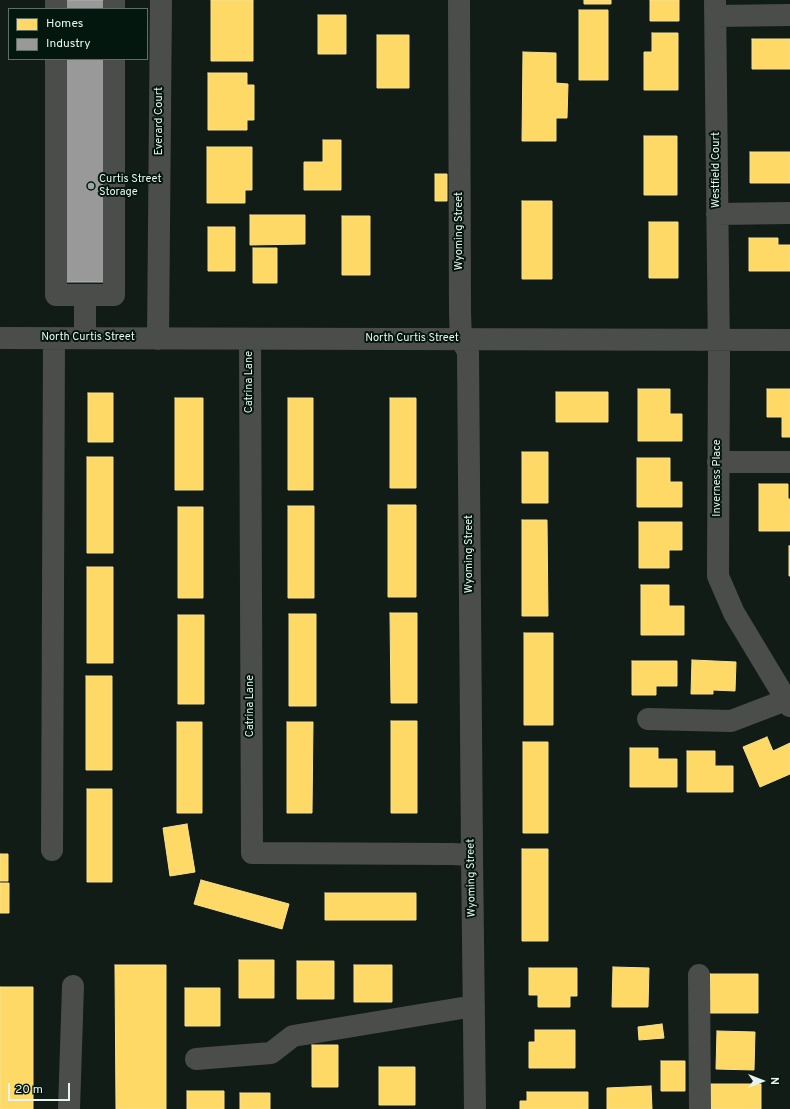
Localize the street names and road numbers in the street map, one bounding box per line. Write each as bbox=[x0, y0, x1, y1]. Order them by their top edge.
street label: Everard Court bbox=[153, 87, 167, 155]
street label: Westfield Court bbox=[710, 132, 724, 208]
street label: Wyoming Street bbox=[453, 192, 467, 270]
street label: North Curtis Street bbox=[41, 331, 135, 345]
street label: North Curtis Street bbox=[365, 332, 459, 346]
street label: Catrina Lane bbox=[243, 351, 257, 413]
street label: Inverness Place bbox=[711, 439, 725, 517]
street label: Wyoming Street bbox=[463, 515, 477, 593]
street label: Catrina Lane bbox=[244, 675, 258, 737]
street label: Wyoming Street bbox=[465, 839, 479, 917]

